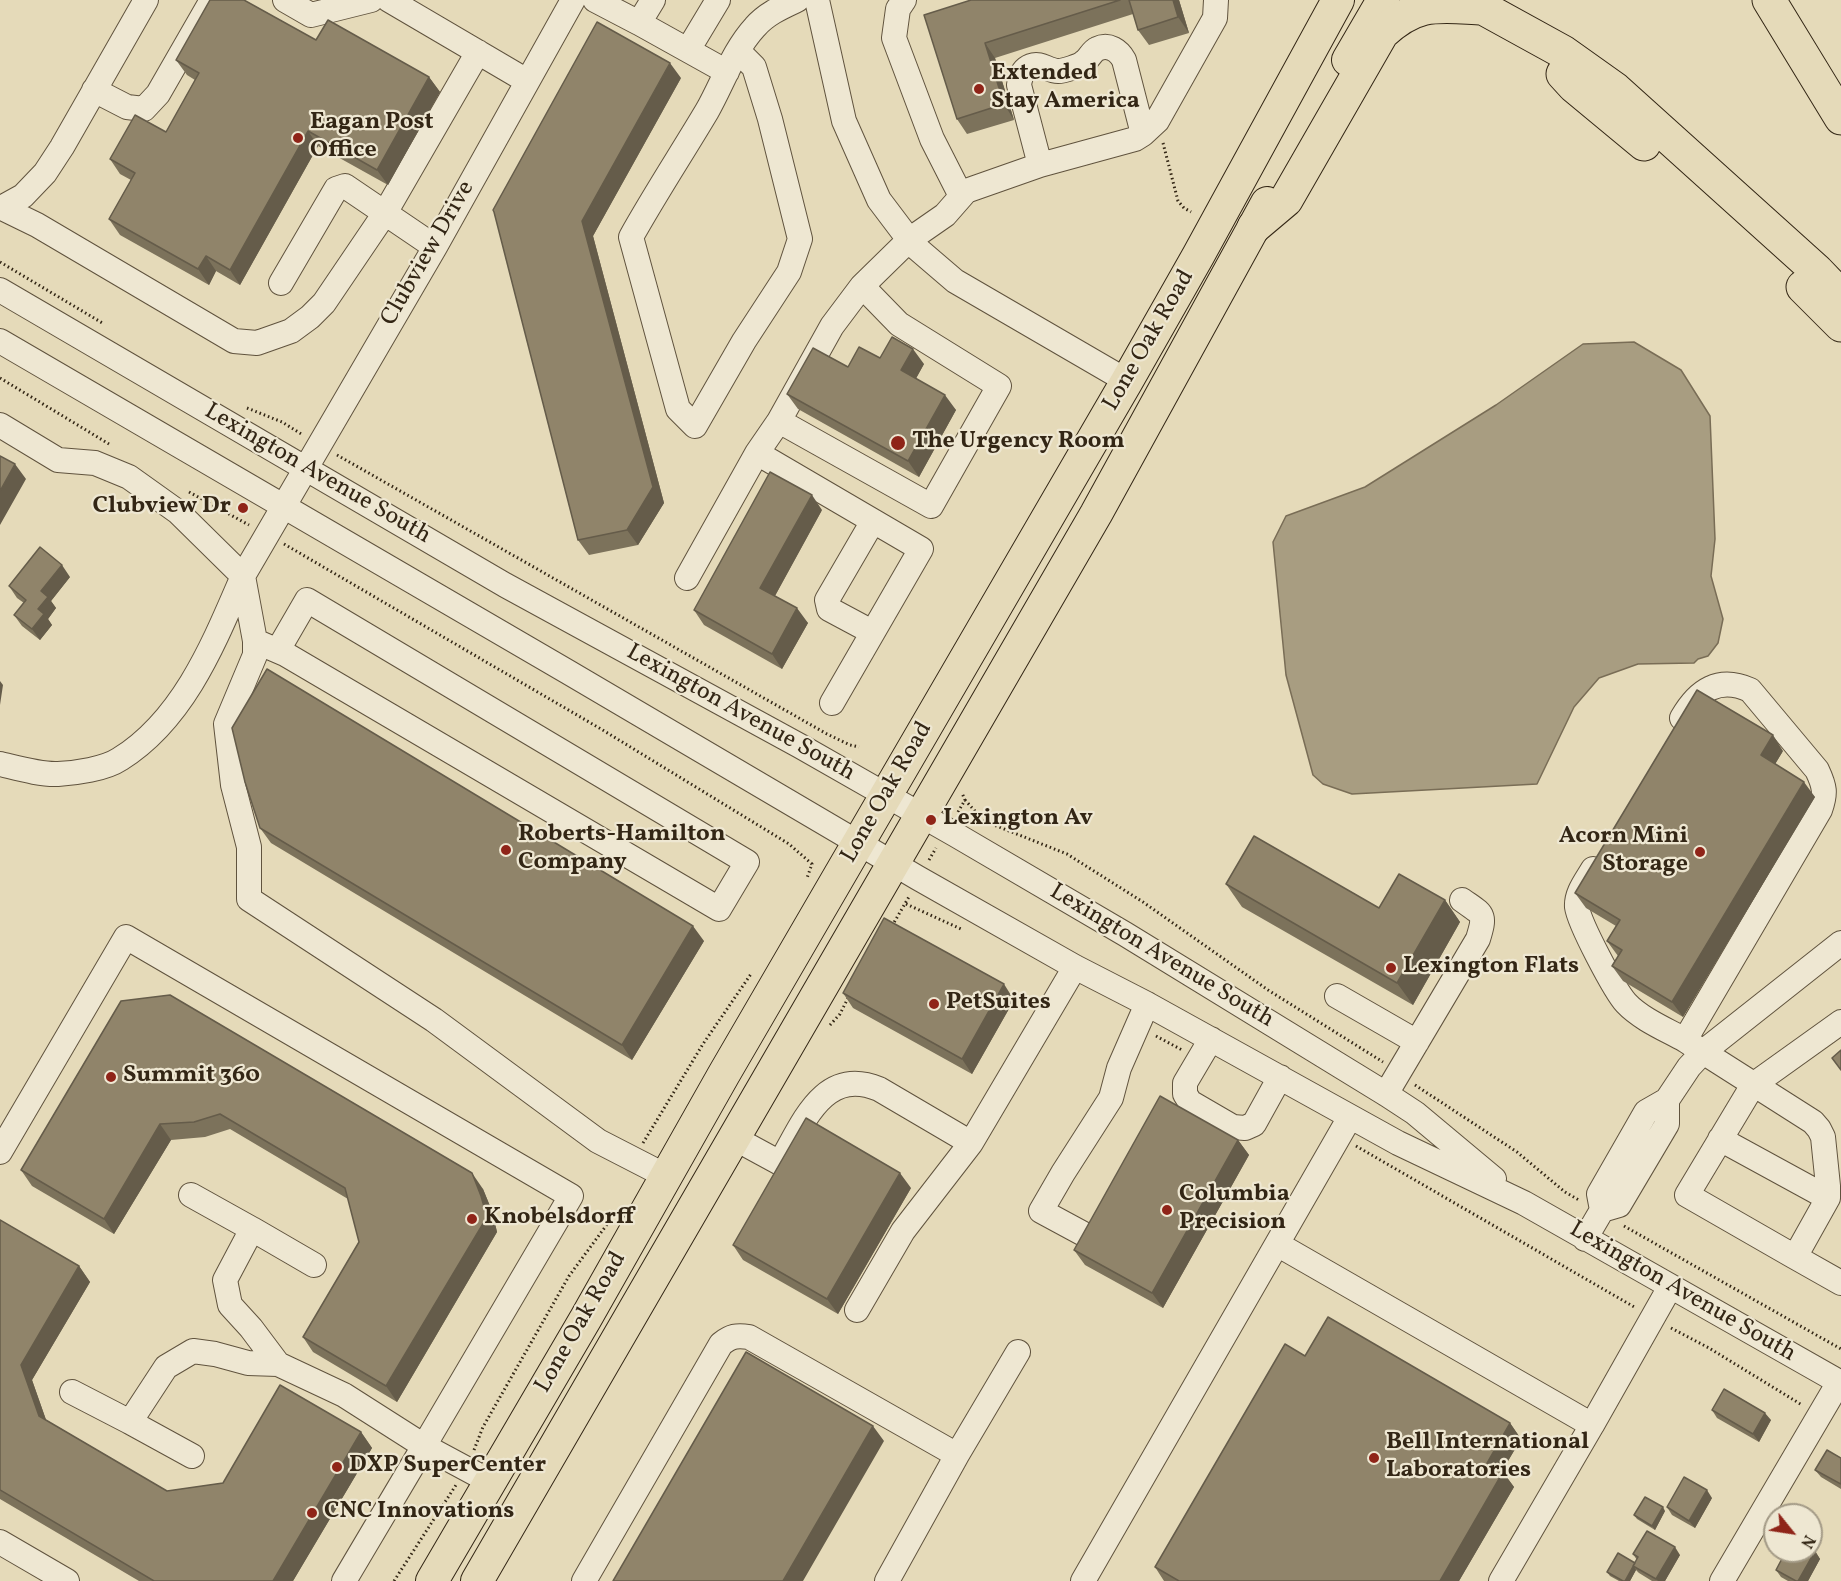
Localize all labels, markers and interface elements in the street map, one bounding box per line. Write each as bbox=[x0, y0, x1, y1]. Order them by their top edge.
place label: Extended Stay America bbox=[991, 61, 1140, 117]
marker: Extended Stay America bbox=[972, 82, 986, 96]
place label: Eagan Post Office bbox=[310, 110, 433, 166]
marker: Eagan Post Office bbox=[291, 131, 305, 145]
street label: Clubview Drive bbox=[376, 177, 482, 331]
street label: Lone Oak Road bbox=[1098, 265, 1202, 417]
street label: Lexington Avenue South bbox=[199, 398, 435, 552]
place label: The Urgency Room bbox=[912, 429, 1125, 457]
marker: The Urgency Room bbox=[889, 434, 907, 452]
place label: Clubview Dr bbox=[93, 494, 231, 522]
marker: Clubview Dr bbox=[236, 501, 250, 515]
street label: Lexington Avenue South bbox=[621, 639, 859, 789]
street label: Lone Oak Road bbox=[836, 717, 940, 869]
place label: Lexington Av bbox=[943, 806, 1093, 834]
marker: Lexington Av bbox=[924, 813, 938, 827]
place label: Roberts-Hamilton Company bbox=[518, 822, 726, 878]
place label: Acorn Mini Storage bbox=[1559, 824, 1688, 880]
marker: Roberts-Hamilton Company bbox=[499, 843, 513, 857]
marker: Acorn Mini Storage bbox=[1693, 845, 1707, 859]
street label: Lexington Avenue South bbox=[1044, 879, 1278, 1035]
place label: Lexington Flats bbox=[1403, 954, 1579, 982]
marker: Lexington Flats bbox=[1384, 961, 1398, 975]
place label: PetSuites bbox=[946, 990, 1051, 1018]
marker: PetSuites bbox=[927, 997, 941, 1011]
place label: Summit 360 bbox=[123, 1063, 260, 1091]
marker: Summit 360 bbox=[104, 1070, 118, 1084]
place label: Columbia Precision bbox=[1179, 1182, 1290, 1238]
marker: Columbia Precision bbox=[1160, 1203, 1174, 1217]
place label: Knobelsdorff bbox=[484, 1205, 634, 1233]
marker: Knobelsdorff bbox=[465, 1212, 479, 1226]
street label: Lexington Avenue South bbox=[1564, 1216, 1800, 1370]
street label: Lone Oak Road bbox=[530, 1247, 634, 1399]
place label: Bell International Laboratories bbox=[1386, 1430, 1589, 1486]
marker: Bell International Laboratories bbox=[1367, 1451, 1381, 1465]
place label: DXP SuperCenter bbox=[349, 1453, 546, 1481]
marker: DXP SuperCenter bbox=[330, 1460, 344, 1474]
place label: CNC Innovations bbox=[324, 1499, 514, 1527]
north arrow bbox=[1763, 1503, 1823, 1563]
marker: CNC Innovations bbox=[305, 1506, 319, 1520]
text: N bbox=[1794, 1530, 1819, 1552]

